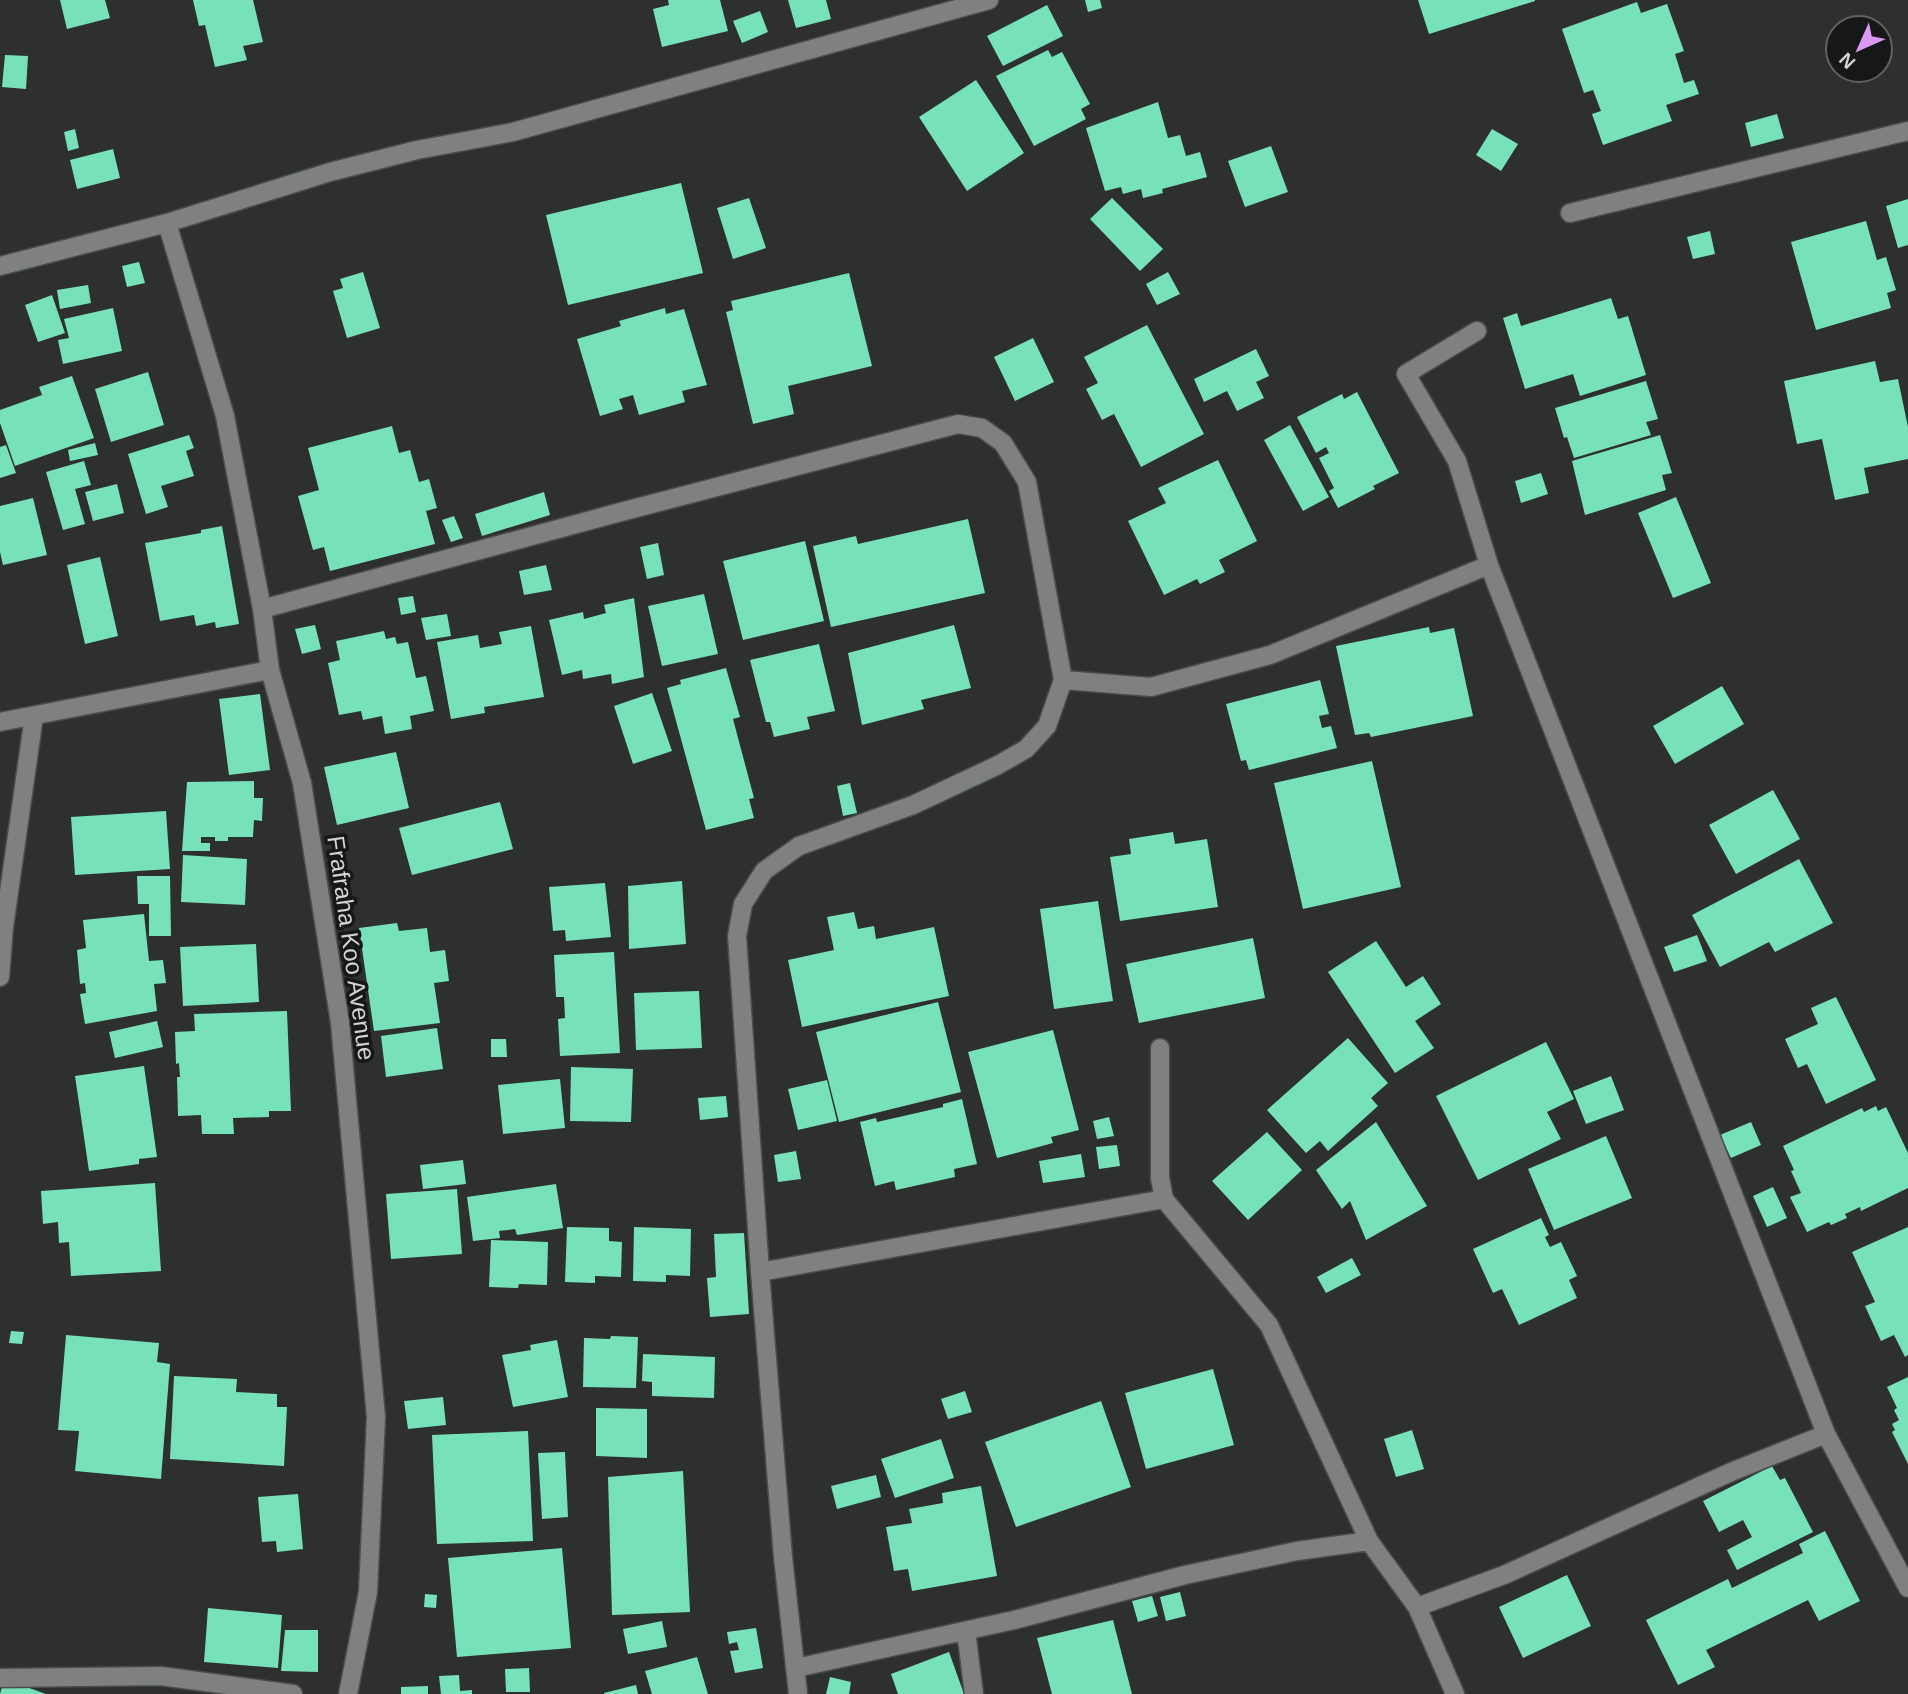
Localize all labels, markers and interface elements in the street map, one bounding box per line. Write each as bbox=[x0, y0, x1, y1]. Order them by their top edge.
north arrow bbox=[1824, 14, 1894, 84]
text: N bbox=[1835, 48, 1860, 73]
street label: Frafraha Koo Avenue bbox=[322, 834, 381, 1062]

